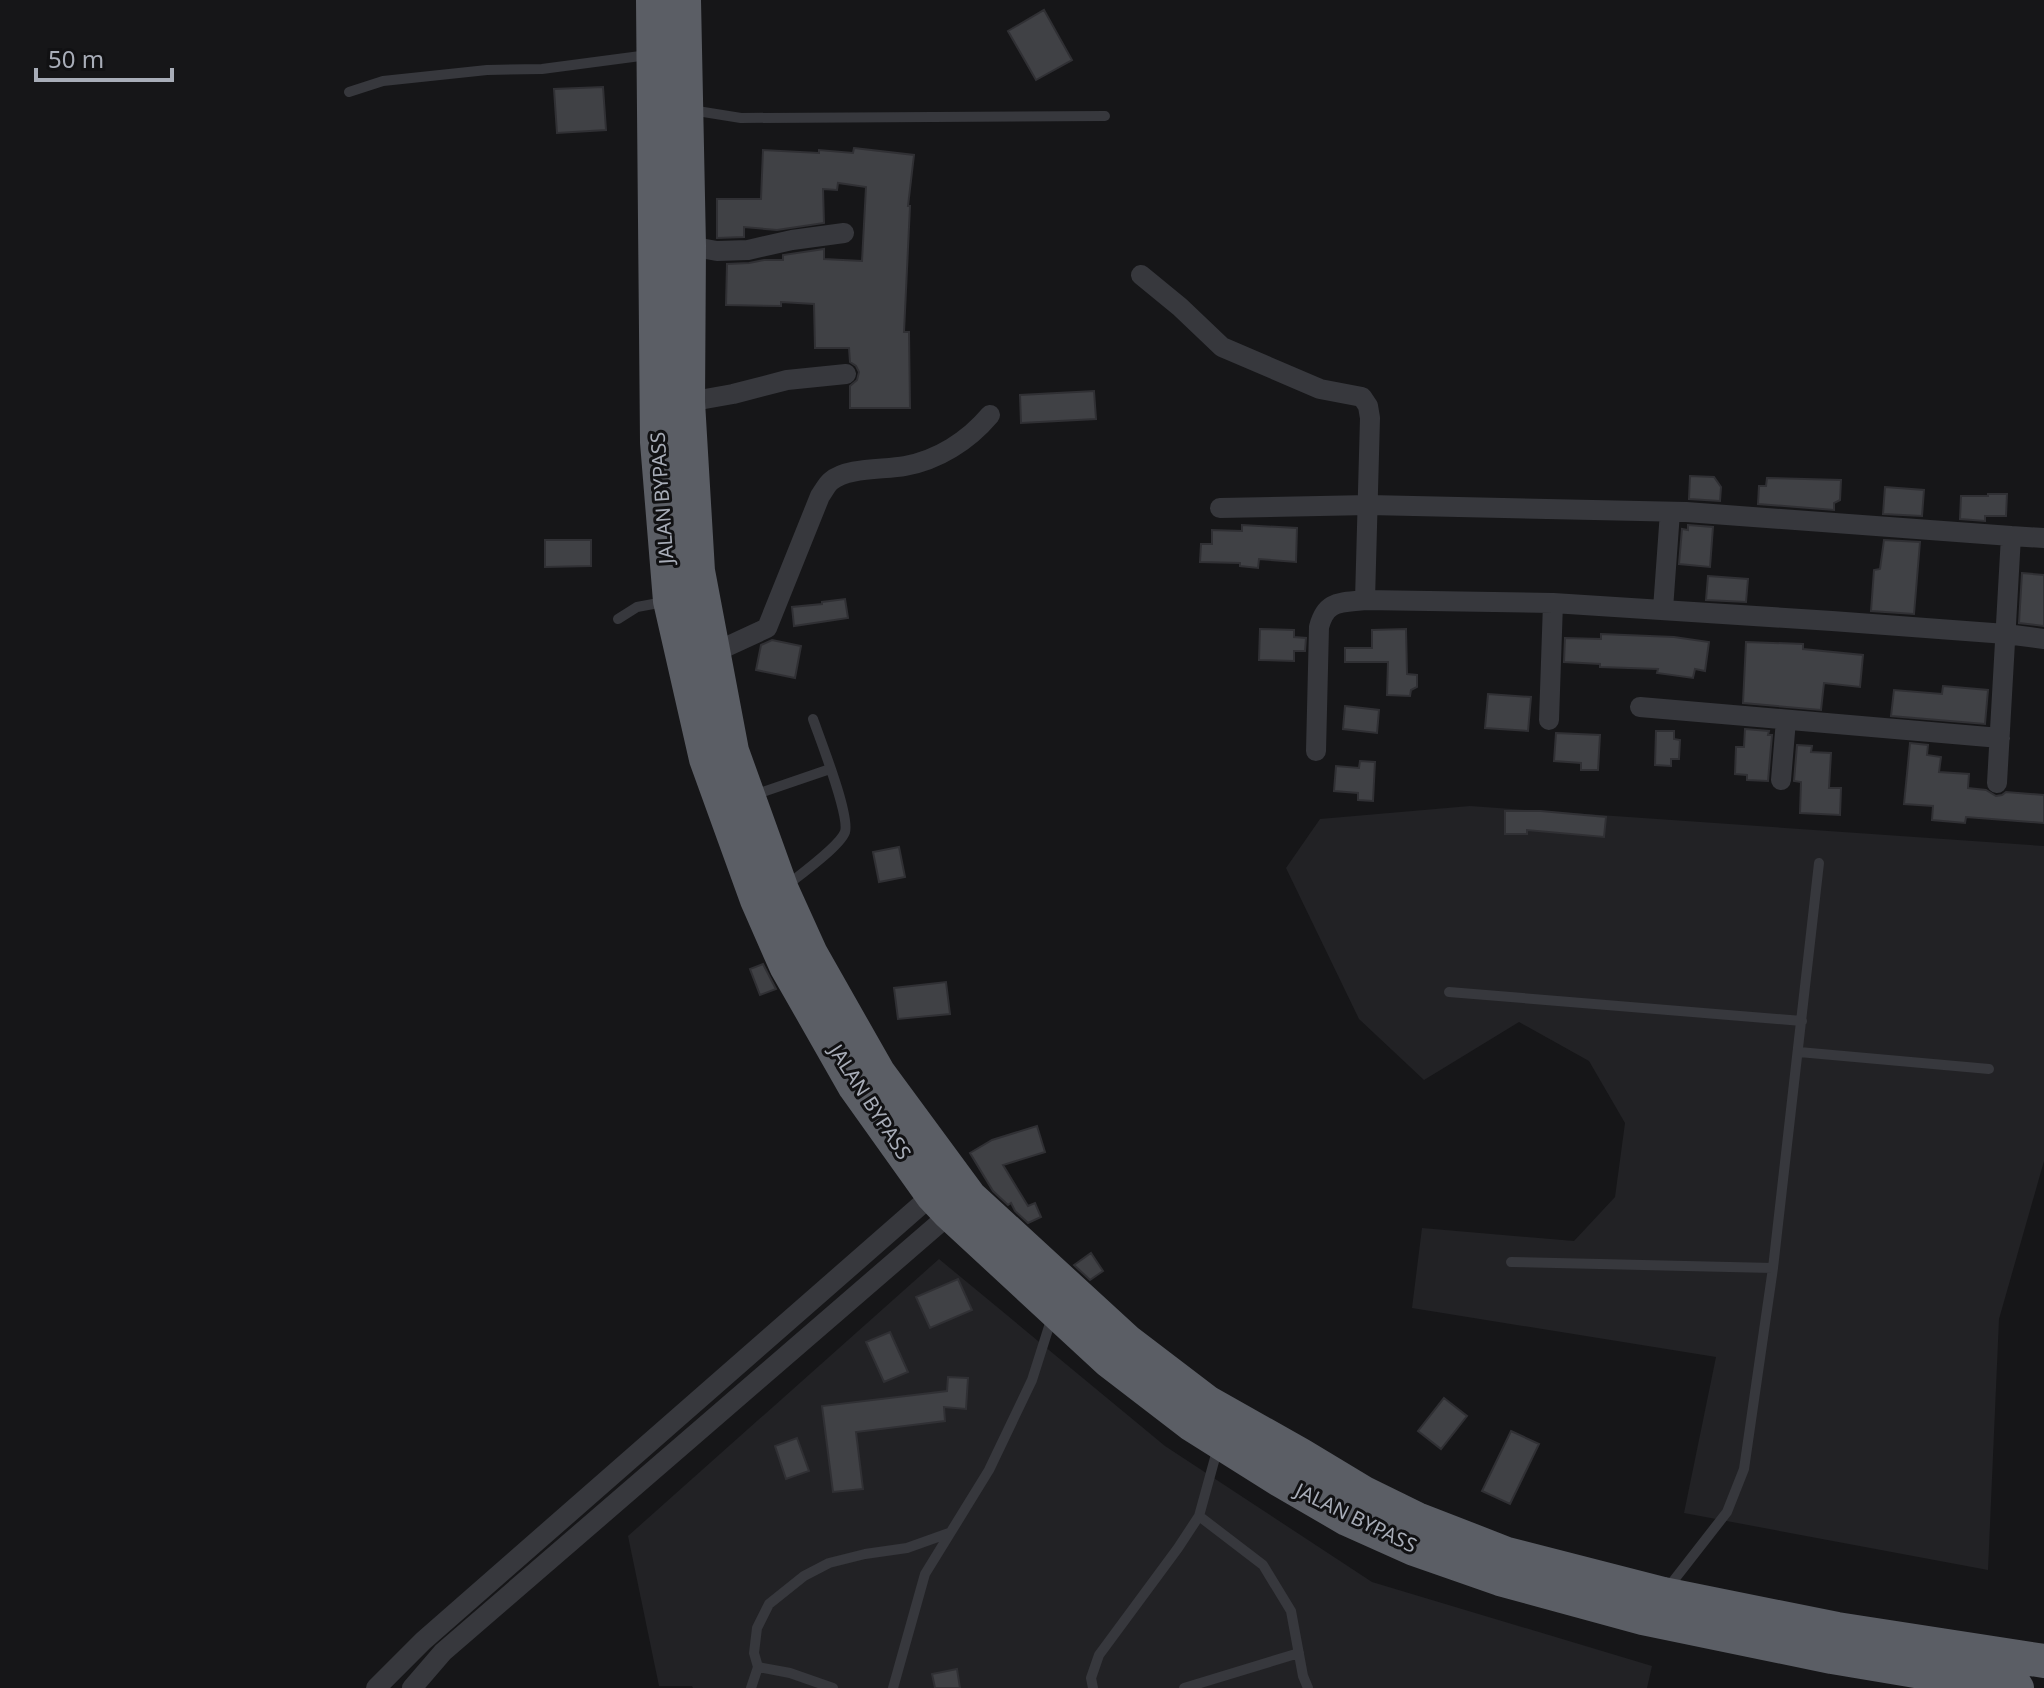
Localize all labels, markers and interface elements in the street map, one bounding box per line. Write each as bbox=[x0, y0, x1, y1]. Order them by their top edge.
scale bar bbox=[36, 32, 172, 82]
text: 50 m bbox=[48, 42, 104, 75]
street label: JALAN BYPASS bbox=[643, 431, 680, 567]
street label: JALAN BYPASS bbox=[822, 1037, 918, 1164]
street label: JALAN BYPASS bbox=[1289, 1476, 1422, 1559]

